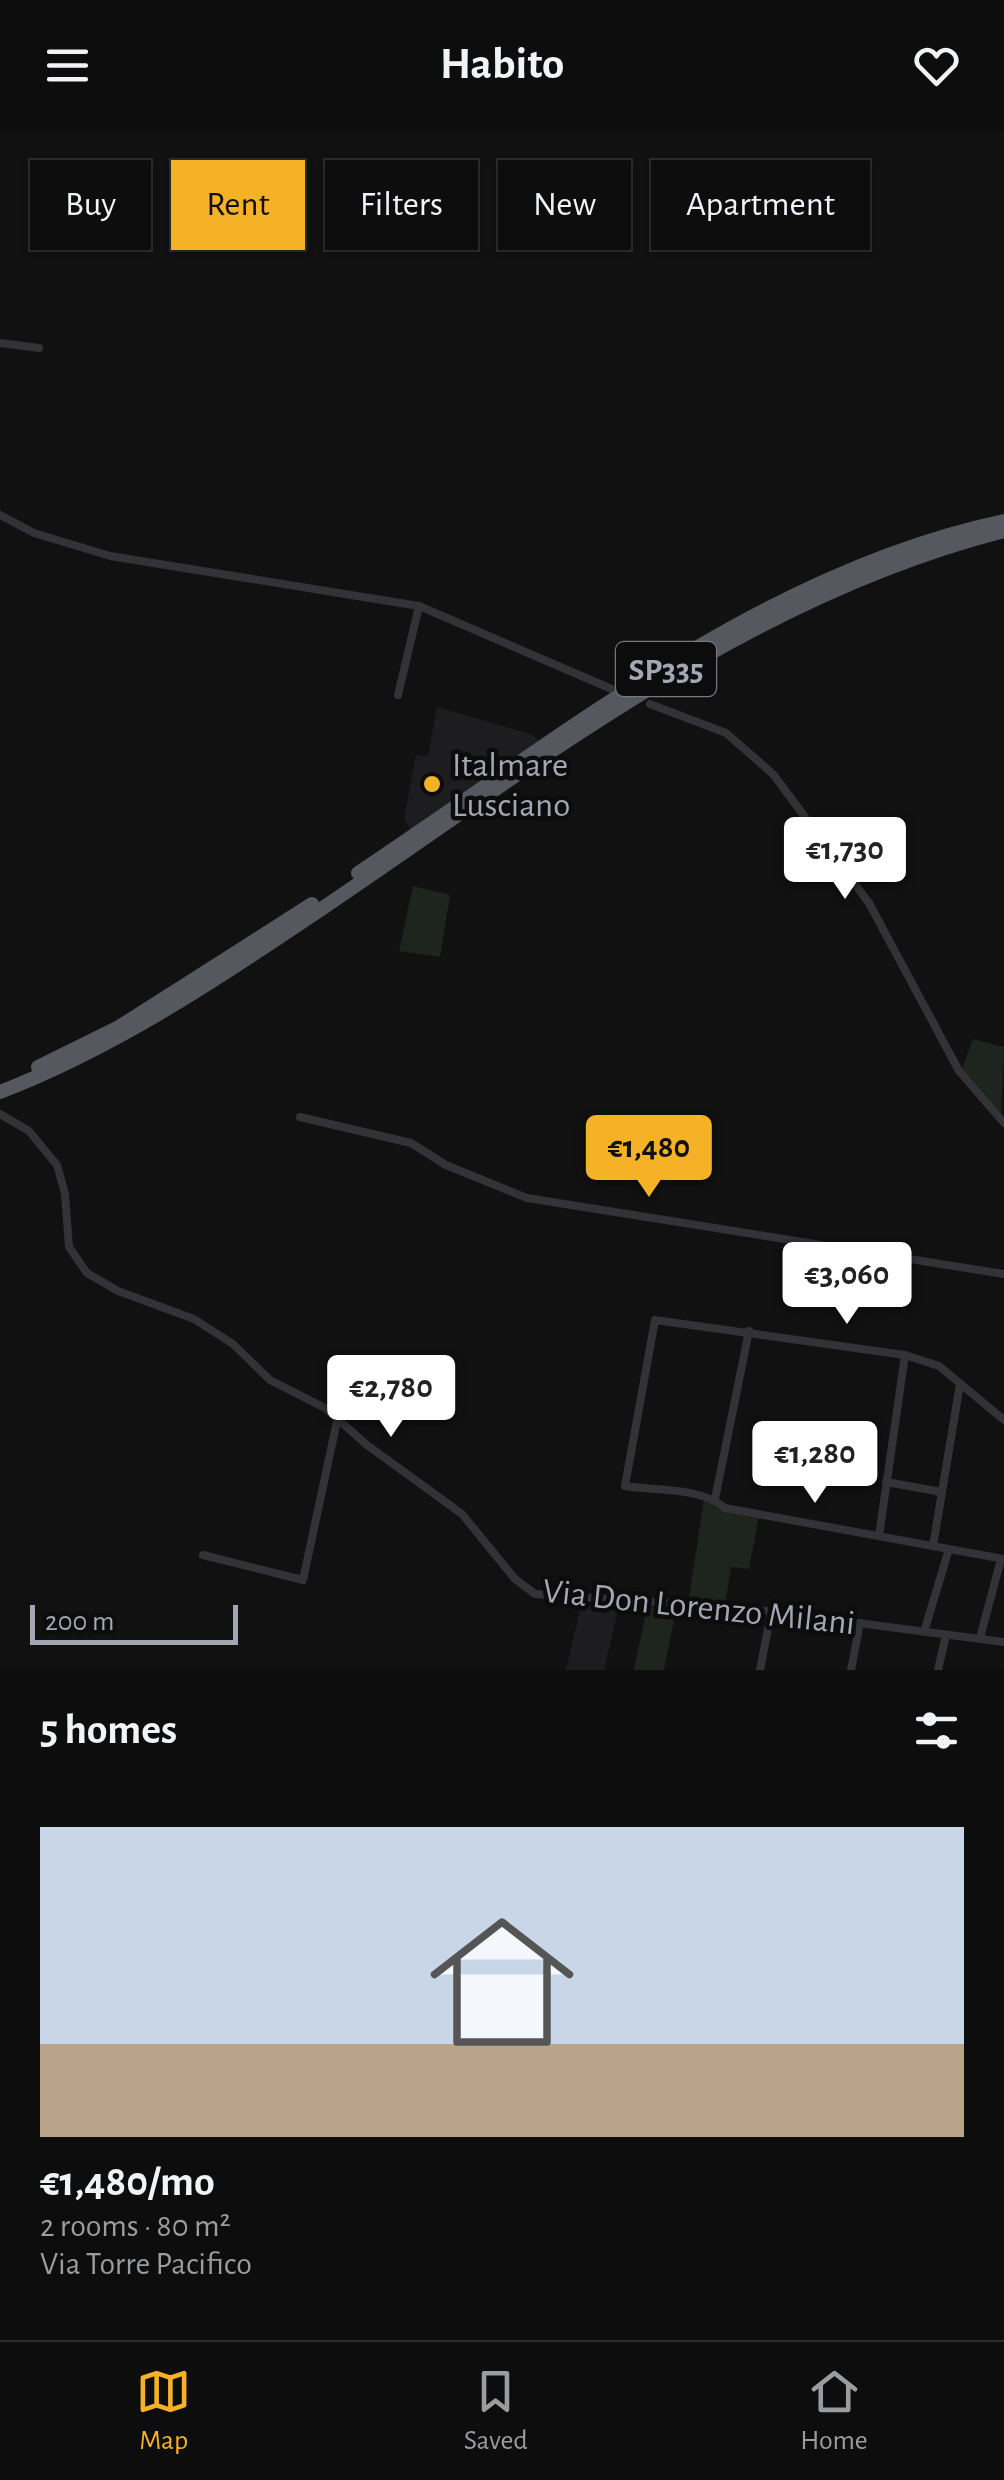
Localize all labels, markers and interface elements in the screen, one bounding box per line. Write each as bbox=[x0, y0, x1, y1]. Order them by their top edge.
icon: menu bbox=[40, 38, 95, 93]
icon: heart bbox=[909, 38, 964, 93]
text: Habito bbox=[440, 42, 564, 87]
chip: Buy bbox=[30, 160, 151, 250]
chip: Rent bbox=[171, 160, 305, 250]
chip: Filters bbox=[325, 160, 478, 250]
chip: New bbox=[498, 160, 631, 250]
chip: Apartment bbox=[651, 160, 870, 250]
road number: SP335 bbox=[616, 642, 716, 696]
place label: Italmare Lusciano bbox=[452, 748, 570, 823]
marker: Italmare Lusciano bbox=[421, 773, 443, 795]
pin: €1,730 bbox=[764, 817, 926, 902]
text: €1,730 bbox=[806, 833, 884, 865]
pin: €1,480 bbox=[568, 1115, 730, 1200]
text: €1,480 bbox=[608, 1131, 690, 1163]
pin: €3,060 bbox=[766, 1242, 928, 1327]
text: €3,060 bbox=[805, 1258, 889, 1290]
pin: €2,780 bbox=[310, 1355, 472, 1440]
text: €2,780 bbox=[349, 1371, 433, 1403]
pin: €1,280 bbox=[734, 1421, 896, 1506]
text: €1,280 bbox=[774, 1437, 856, 1469]
street label: Via Don Lorenzo Milani bbox=[541, 1574, 857, 1641]
scale bar bbox=[30, 1600, 238, 1644]
text: 200 m bbox=[45, 1608, 114, 1636]
icon: filters bbox=[909, 1703, 964, 1758]
text: 5 homes bbox=[40, 1709, 177, 1751]
icon: home bbox=[412, 1892, 592, 2072]
text: €1,480/mo bbox=[40, 2161, 215, 2203]
text: 2 rooms · 80 m² bbox=[40, 2210, 231, 2242]
text: Via Torre Pacifico bbox=[40, 2248, 252, 2280]
tab: Map bbox=[136, 2364, 191, 2458]
tab: Saved bbox=[464, 2364, 528, 2458]
tab: Home bbox=[800, 2364, 868, 2458]

